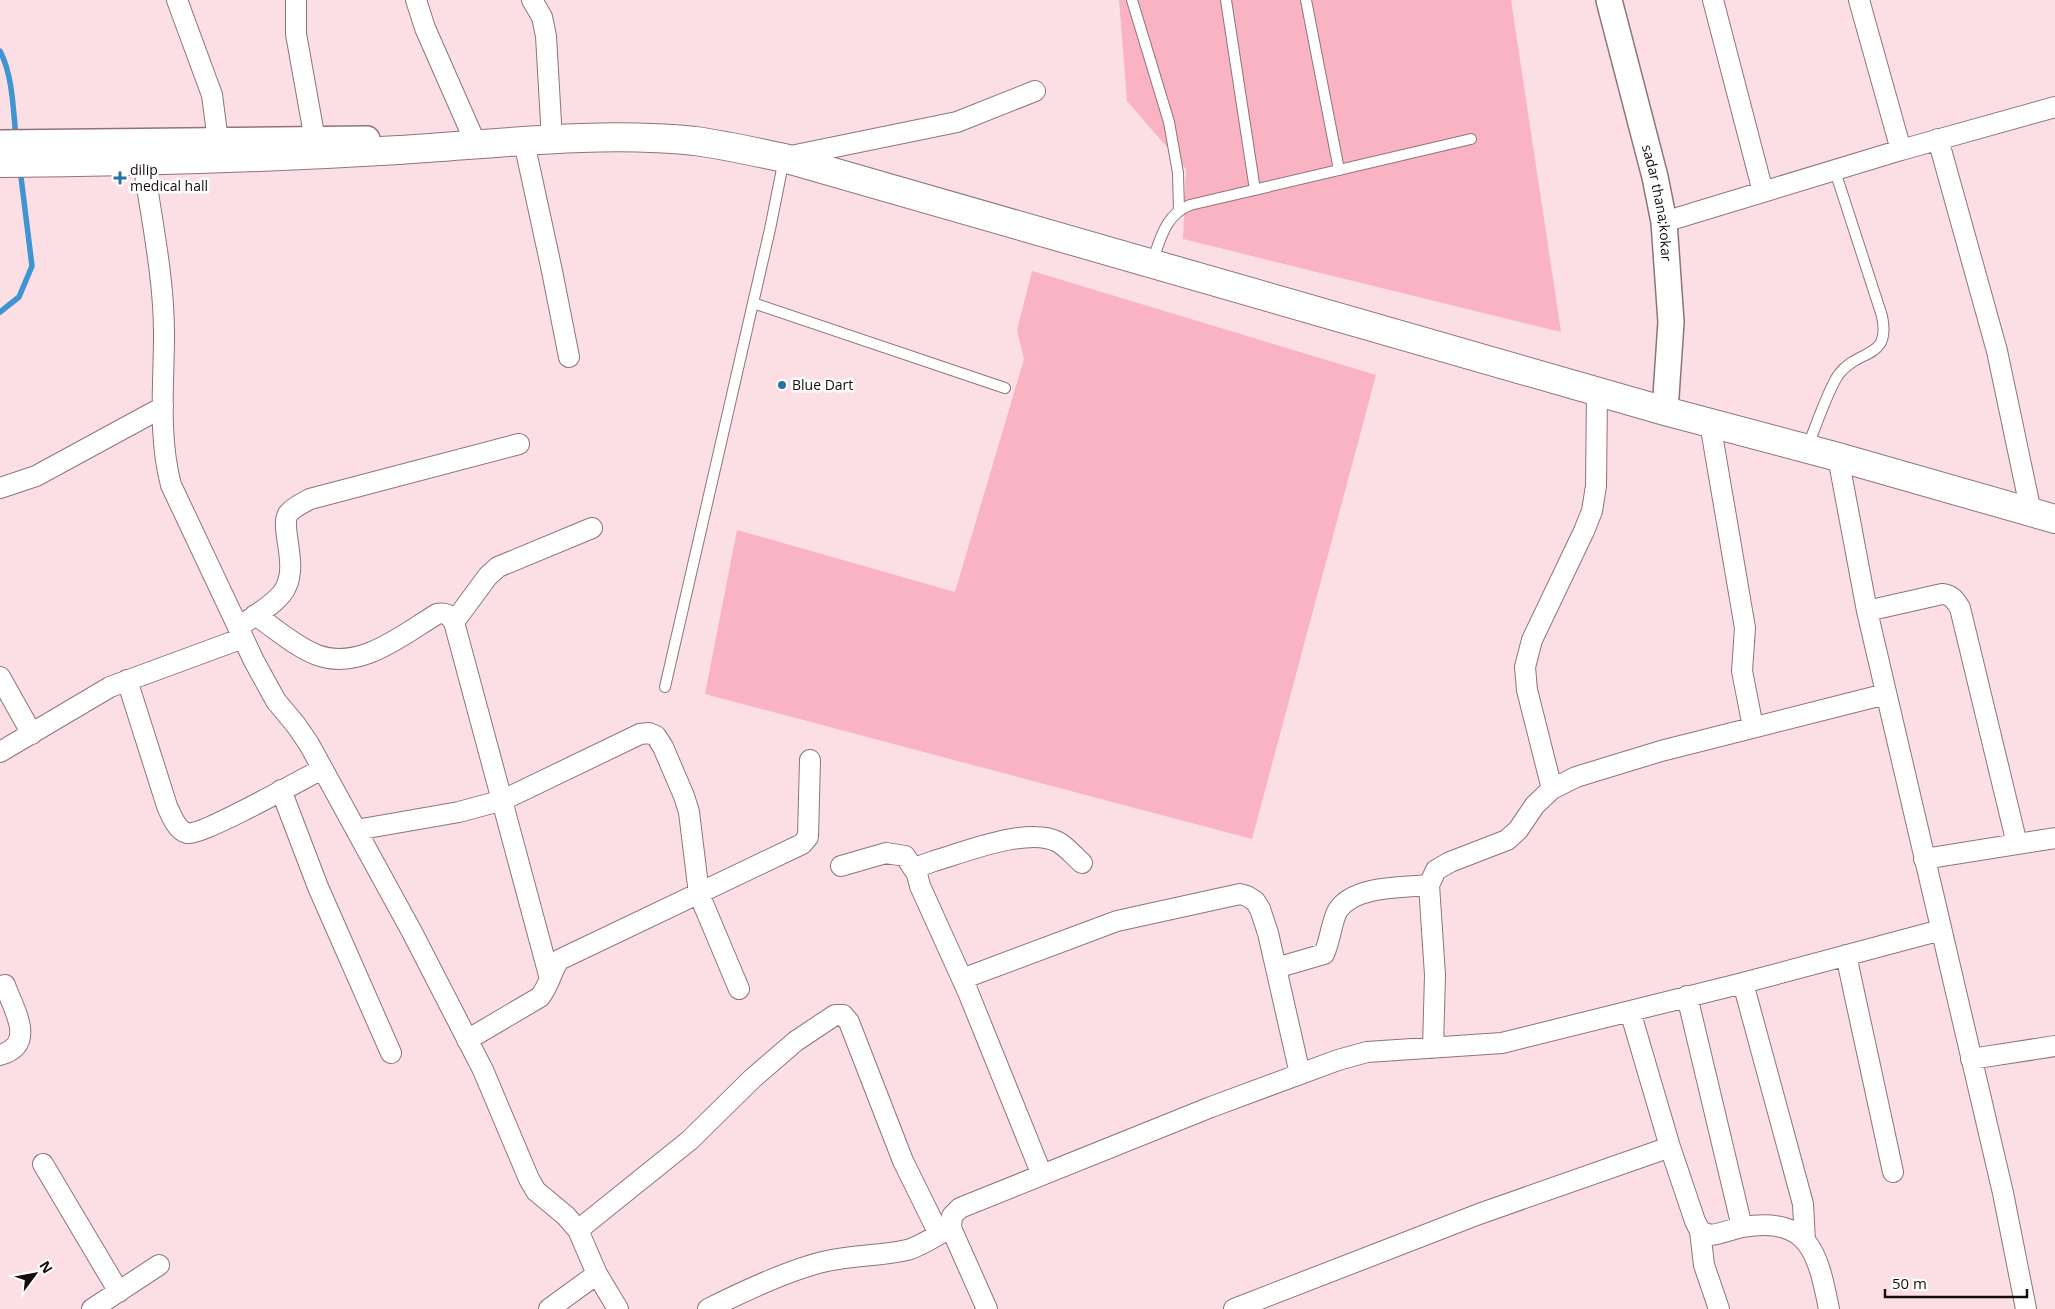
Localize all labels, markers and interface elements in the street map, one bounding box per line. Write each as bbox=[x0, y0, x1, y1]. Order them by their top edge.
street label: sadar thana;kokar bbox=[1638, 143, 1677, 262]
place label: dilip medical hall bbox=[130, 160, 208, 195]
marker: dilip medical hall bbox=[114, 172, 126, 184]
place label: Blue Dart bbox=[792, 375, 853, 394]
marker: Blue Dart bbox=[776, 379, 788, 391]
north arrow bbox=[10, 1249, 60, 1299]
text: N bbox=[35, 1257, 58, 1277]
scale bar bbox=[1885, 1266, 2028, 1298]
text: 50 m bbox=[1892, 1273, 1927, 1293]

